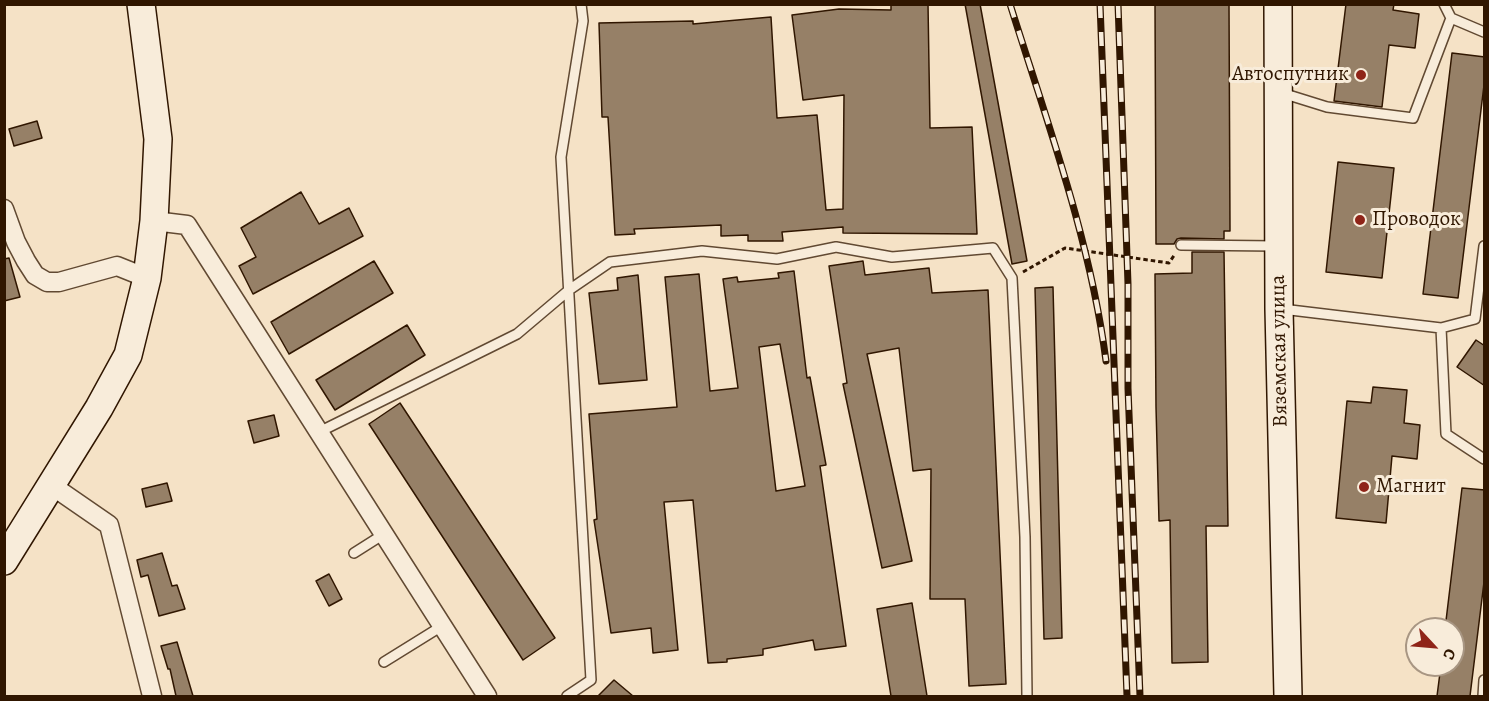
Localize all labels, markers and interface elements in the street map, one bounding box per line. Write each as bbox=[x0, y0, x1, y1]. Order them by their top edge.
place label: Автоспутник bbox=[1232, 62, 1349, 88]
marker: Автоспутник bbox=[1354, 68, 1368, 82]
place label: Проводок bbox=[1372, 207, 1461, 233]
marker: Проводок bbox=[1353, 213, 1367, 227]
street label: Вяземская улица bbox=[1266, 275, 1294, 427]
place label: Магнит bbox=[1376, 474, 1446, 500]
marker: Магнит bbox=[1357, 480, 1371, 494]
north arrow bbox=[1405, 617, 1465, 677]
text: С bbox=[1437, 645, 1461, 663]

